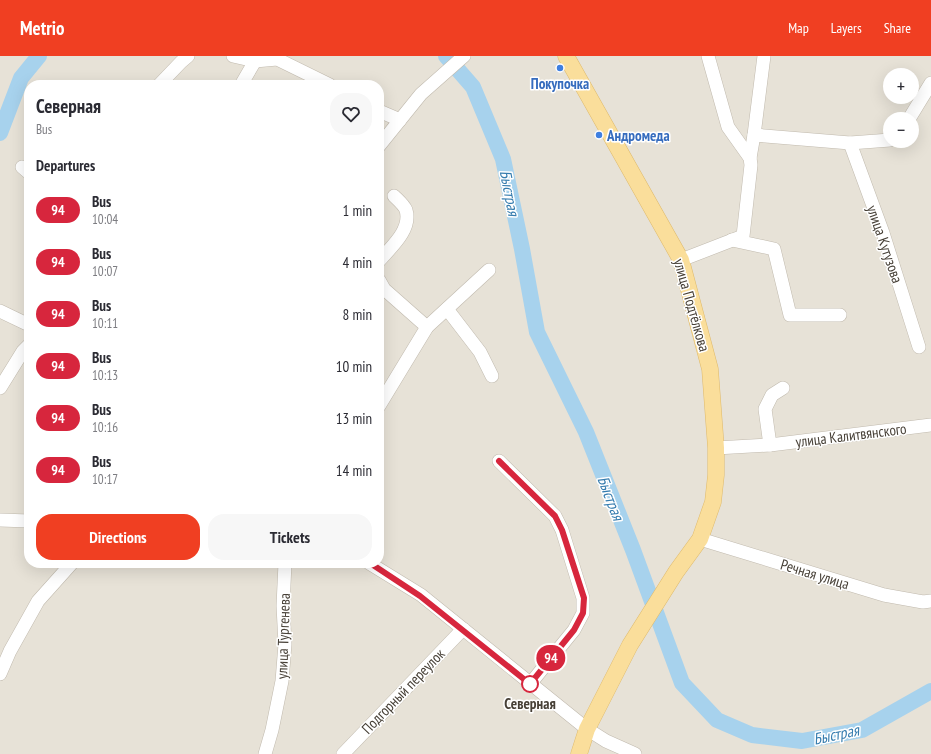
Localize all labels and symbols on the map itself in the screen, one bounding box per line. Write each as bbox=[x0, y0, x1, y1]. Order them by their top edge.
marker: Покупочка bbox=[555, 63, 565, 73]
place label: Покупочка bbox=[531, 74, 589, 93]
place label: Андромеда bbox=[606, 126, 670, 145]
marker: Андромеда bbox=[594, 130, 604, 140]
water label: Быстрая bbox=[496, 169, 525, 219]
street label: улица Кутузова bbox=[863, 203, 907, 285]
street label: улица Подтёлкова bbox=[670, 256, 714, 354]
street label: улица Калитвянского bbox=[795, 419, 907, 451]
water label: Быстрая bbox=[593, 473, 629, 525]
street label: Речная улица bbox=[778, 555, 852, 593]
street label: улица Тургенева bbox=[272, 593, 294, 679]
street label: Подгорный переулок bbox=[357, 644, 449, 738]
line badge: 94 bbox=[533, 645, 569, 671]
marker: Северная bbox=[521, 675, 539, 693]
place label: Северная bbox=[504, 694, 556, 713]
water label: Быстрая bbox=[811, 719, 862, 749]

